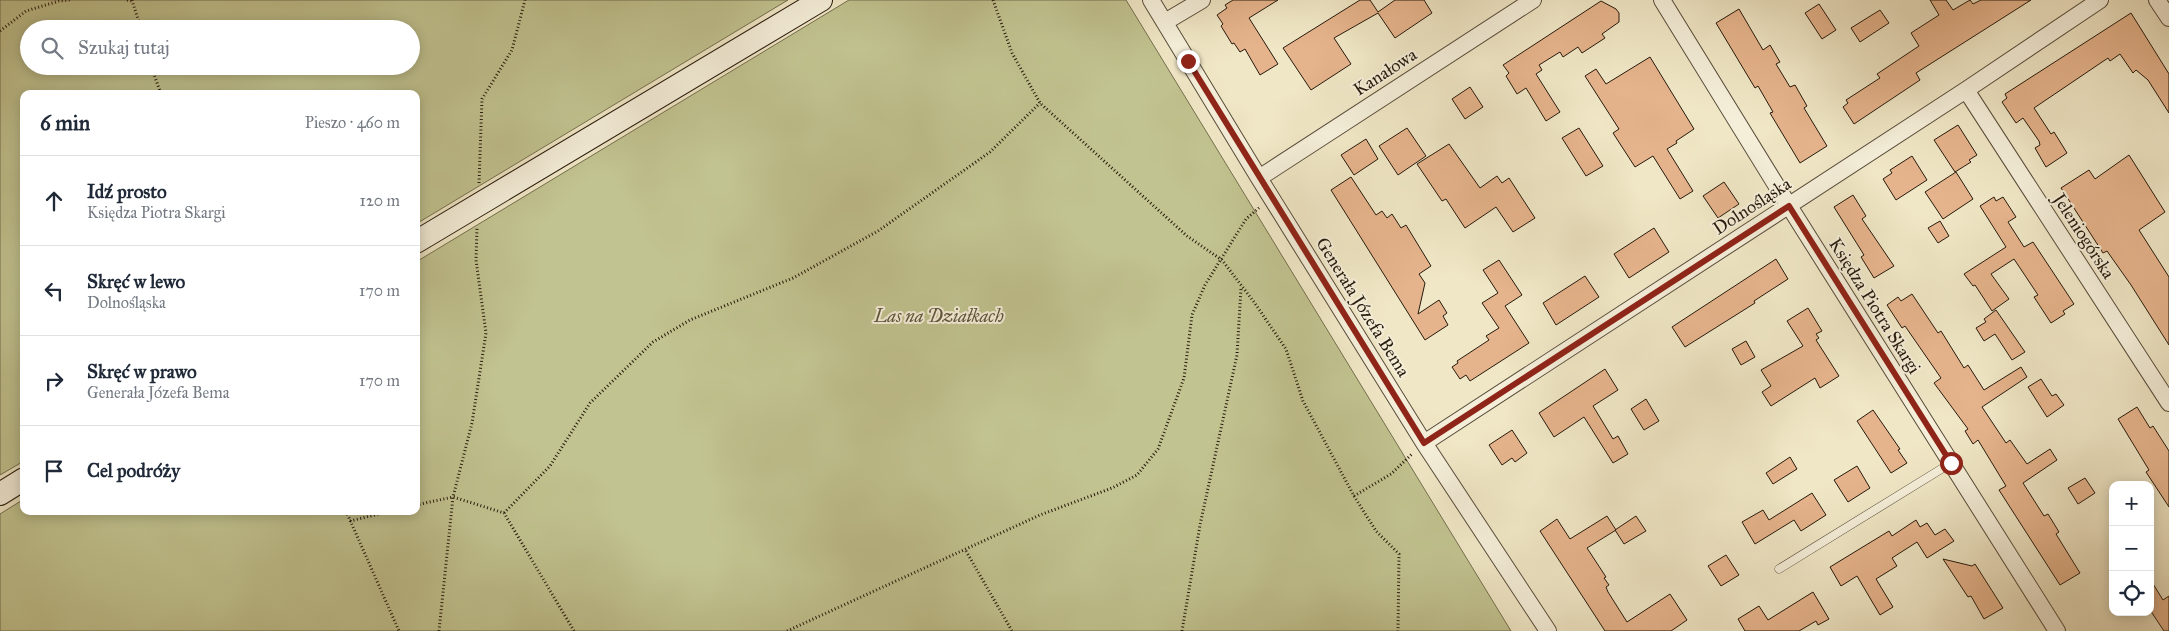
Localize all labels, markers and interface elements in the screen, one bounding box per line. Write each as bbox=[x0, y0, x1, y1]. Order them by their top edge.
search box bbox=[20, 20, 420, 75]
icon: search bbox=[38, 34, 66, 62]
text: Szukaj tutaj bbox=[78, 36, 170, 59]
street label: Kanałowa bbox=[1349, 43, 1421, 101]
route end bbox=[1177, 50, 1200, 73]
text: 6 min bbox=[40, 110, 90, 136]
text: Pieszo · 460 m bbox=[305, 113, 400, 132]
street label: Dolnośląska bbox=[1709, 172, 1796, 239]
text: Idź prosto bbox=[87, 180, 167, 203]
icon: ahead bbox=[40, 187, 68, 215]
street label: Jeleniogórska bbox=[2046, 188, 2120, 284]
text: 120 m bbox=[360, 191, 400, 210]
text: Księdza Piotra Skargi bbox=[87, 203, 226, 222]
street label: Generała Józefa Bema bbox=[1310, 233, 1415, 382]
street label: Księdza Piotra Skargi bbox=[1824, 234, 1926, 379]
text: Skręć w lewo bbox=[87, 270, 185, 293]
icon: left bbox=[40, 277, 68, 305]
text: 170 m bbox=[359, 281, 400, 300]
text: Dolnośląska bbox=[87, 293, 166, 312]
park label: Las na Działkach bbox=[873, 305, 1004, 327]
text: Skręć w prawo bbox=[87, 360, 197, 383]
icon: right bbox=[40, 367, 68, 395]
text: 170 m bbox=[359, 371, 400, 390]
text: Generała Józefa Bema bbox=[87, 383, 229, 402]
route start bbox=[1940, 452, 1963, 475]
icon: arrive bbox=[40, 457, 68, 485]
text: Cel podróży bbox=[87, 459, 180, 482]
map controls bbox=[2109, 481, 2154, 616]
button: + bbox=[2109, 481, 2154, 526]
button: − bbox=[2109, 526, 2154, 571]
button: locate bbox=[2109, 571, 2154, 616]

